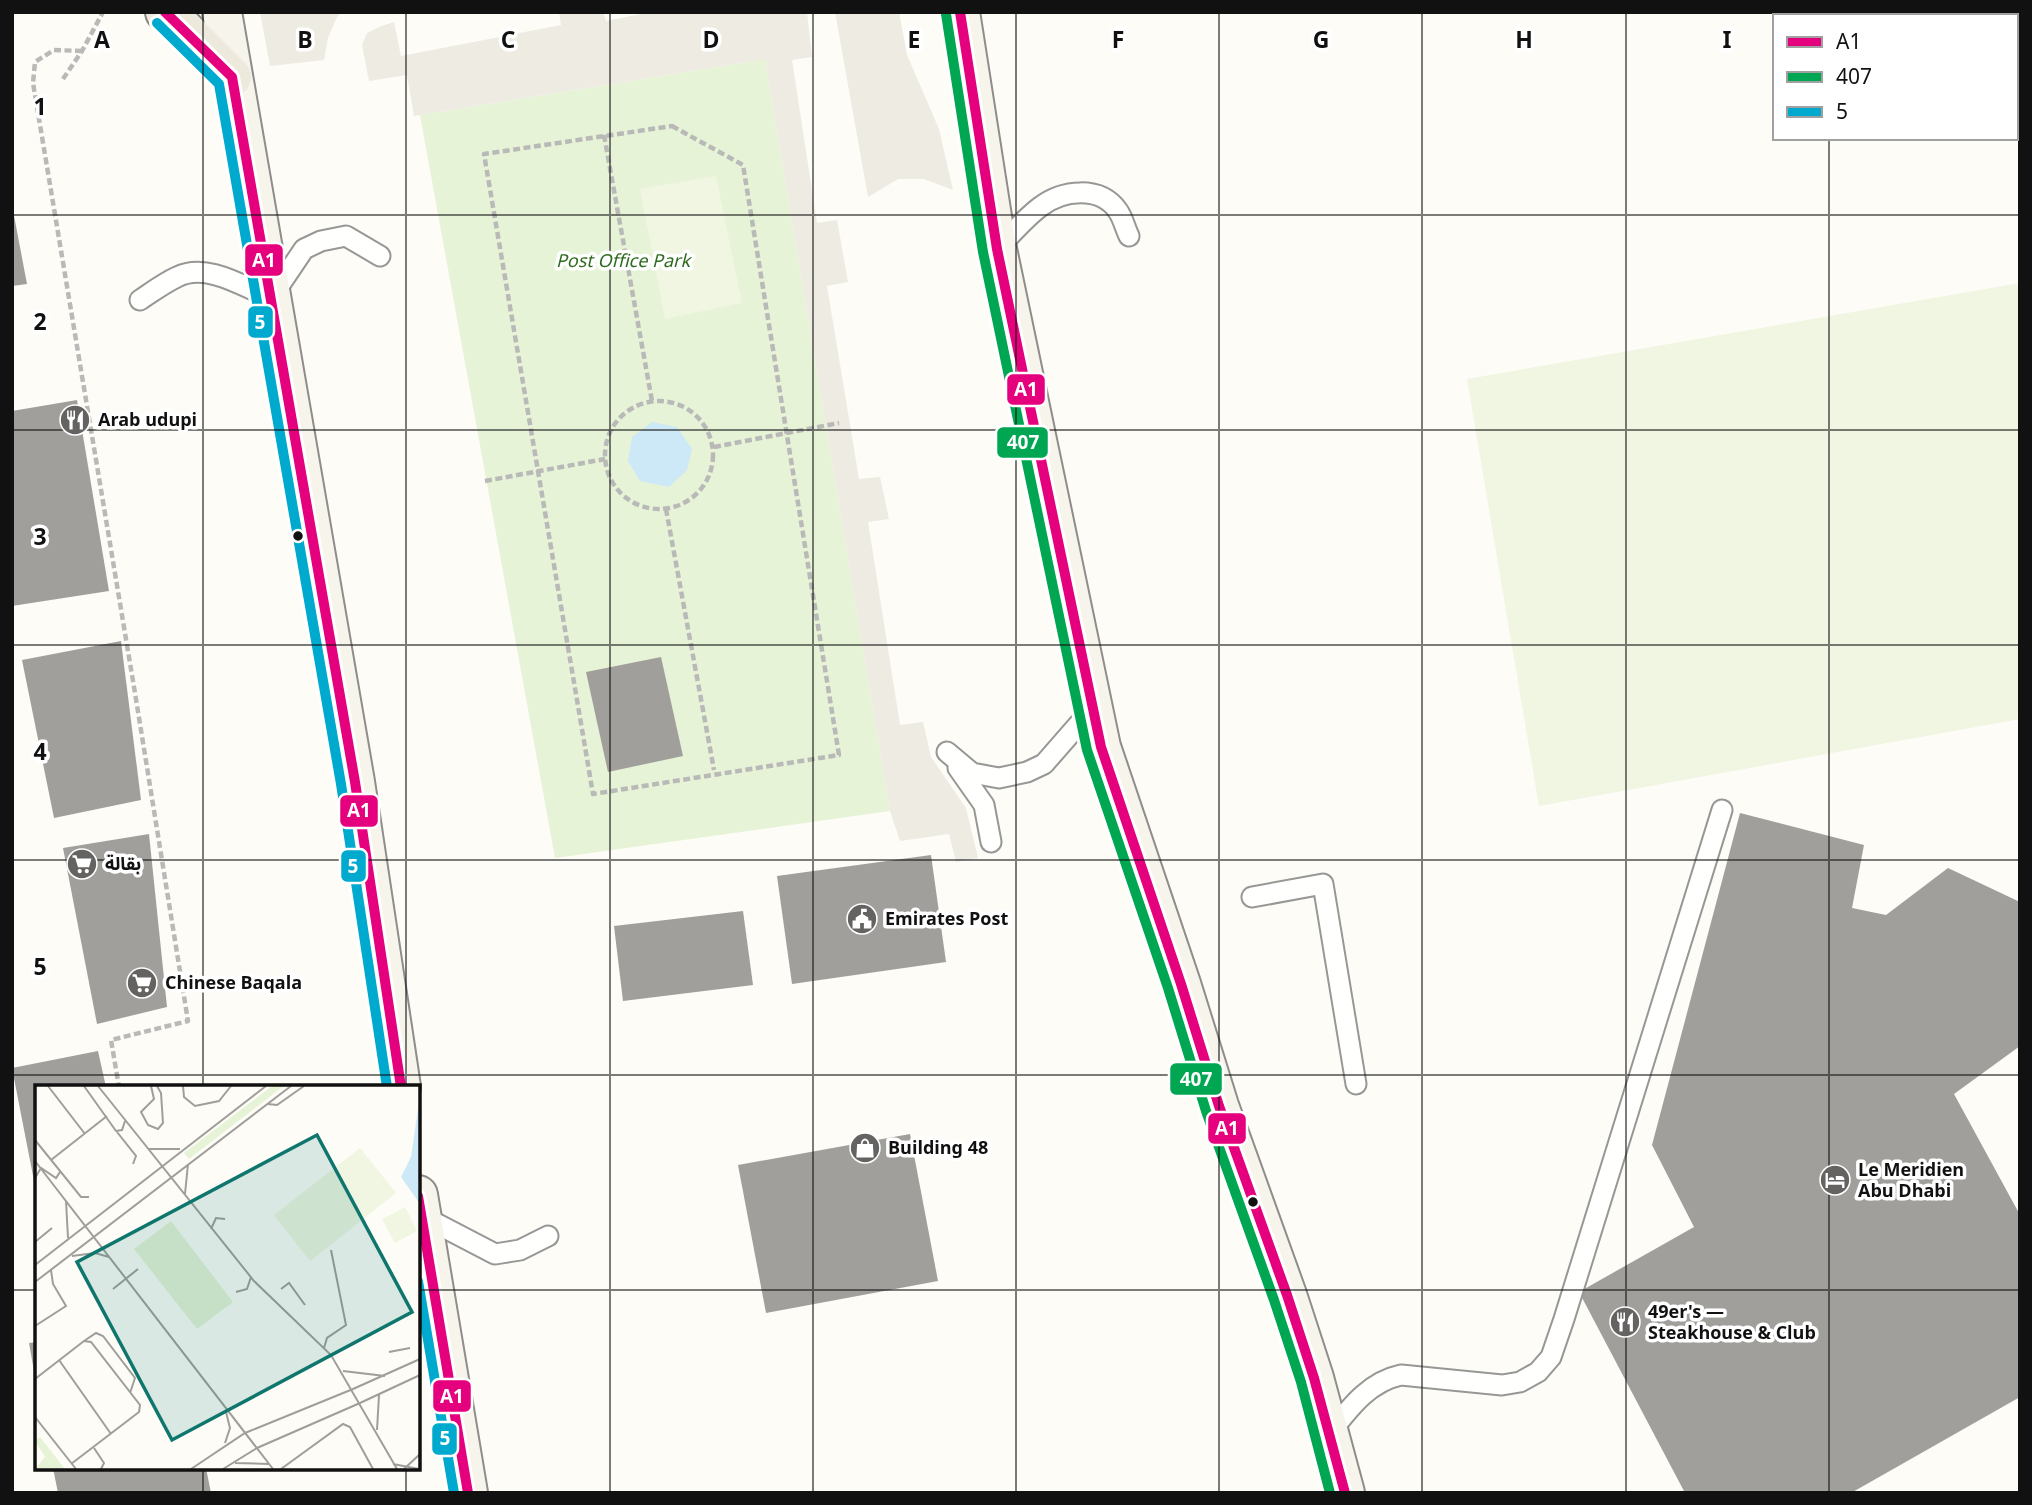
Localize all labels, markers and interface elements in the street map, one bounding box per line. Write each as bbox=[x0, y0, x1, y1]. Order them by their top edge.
legend bbox=[1773, 14, 2018, 140]
text: A bbox=[94, 16, 110, 65]
text: B bbox=[297, 16, 313, 65]
text: C bbox=[501, 16, 515, 65]
text: D bbox=[702, 16, 720, 65]
text: E bbox=[908, 16, 920, 65]
text: F bbox=[1112, 16, 1124, 65]
text: G bbox=[1313, 16, 1329, 65]
text: H bbox=[1515, 16, 1533, 65]
text: I bbox=[1723, 16, 1732, 65]
text: A1 bbox=[1836, 20, 1861, 64]
text: 407 bbox=[1836, 55, 1872, 99]
text: 1 bbox=[33, 83, 47, 132]
text: 5 bbox=[1836, 90, 1848, 134]
text: A1 bbox=[252, 241, 276, 281]
park label: Post Office Park bbox=[556, 242, 692, 280]
line badge: A1 bbox=[244, 243, 284, 277]
text: 2 bbox=[33, 298, 47, 347]
text: 5 bbox=[255, 303, 265, 343]
line badge: 5 bbox=[247, 305, 274, 339]
text: A1 bbox=[1014, 370, 1038, 410]
line badge: A1 bbox=[1006, 373, 1046, 406]
place label: Arab udupi bbox=[98, 401, 197, 439]
restaurant icon: Arab udupi bbox=[58, 403, 92, 437]
text: 407 bbox=[1007, 423, 1039, 463]
line badge: 407 bbox=[996, 426, 1049, 459]
text: 3 bbox=[33, 513, 47, 562]
unlabelled marker bbox=[291, 529, 305, 543]
text: 4 bbox=[33, 728, 47, 777]
text: A1 bbox=[347, 791, 371, 831]
line badge: A1 bbox=[339, 794, 379, 828]
place label: بقالة bbox=[105, 845, 141, 883]
supermarket icon: بقالة bbox=[65, 847, 99, 881]
text: 5 bbox=[348, 847, 358, 887]
line badge: 5 bbox=[340, 849, 367, 883]
place label: Emirates Post bbox=[885, 900, 1008, 938]
public building icon: Emirates Post bbox=[845, 902, 879, 936]
text: 5 bbox=[33, 943, 47, 992]
place label: Chinese Baqala bbox=[165, 964, 302, 1002]
supermarket icon: Chinese Baqala bbox=[125, 966, 159, 1000]
text: 407 bbox=[1180, 1060, 1212, 1100]
line badge: 407 bbox=[1169, 1062, 1223, 1096]
inset map bbox=[35, 1085, 420, 1470]
text: A1 bbox=[1215, 1109, 1239, 1149]
line badge: A1 bbox=[1207, 1112, 1247, 1145]
place label: Building 48 bbox=[888, 1129, 988, 1167]
shop icon: Building 48 bbox=[848, 1131, 882, 1165]
place label: Le Meridien Abu Dhabi bbox=[1858, 1151, 1964, 1210]
hotel icon: Le Meridien Abu Dhabi bbox=[1818, 1163, 1852, 1197]
unlabelled marker bbox=[1246, 1195, 1260, 1209]
place label: 49er's — Steakhouse & Club bbox=[1648, 1293, 1816, 1352]
restaurant icon: 49er's — Steakhouse & Club bbox=[1608, 1305, 1642, 1339]
text: A1 bbox=[440, 1377, 464, 1417]
line badge: A1 bbox=[432, 1379, 472, 1413]
text: 5 bbox=[440, 1419, 450, 1459]
line badge: 5 bbox=[431, 1422, 458, 1456]

